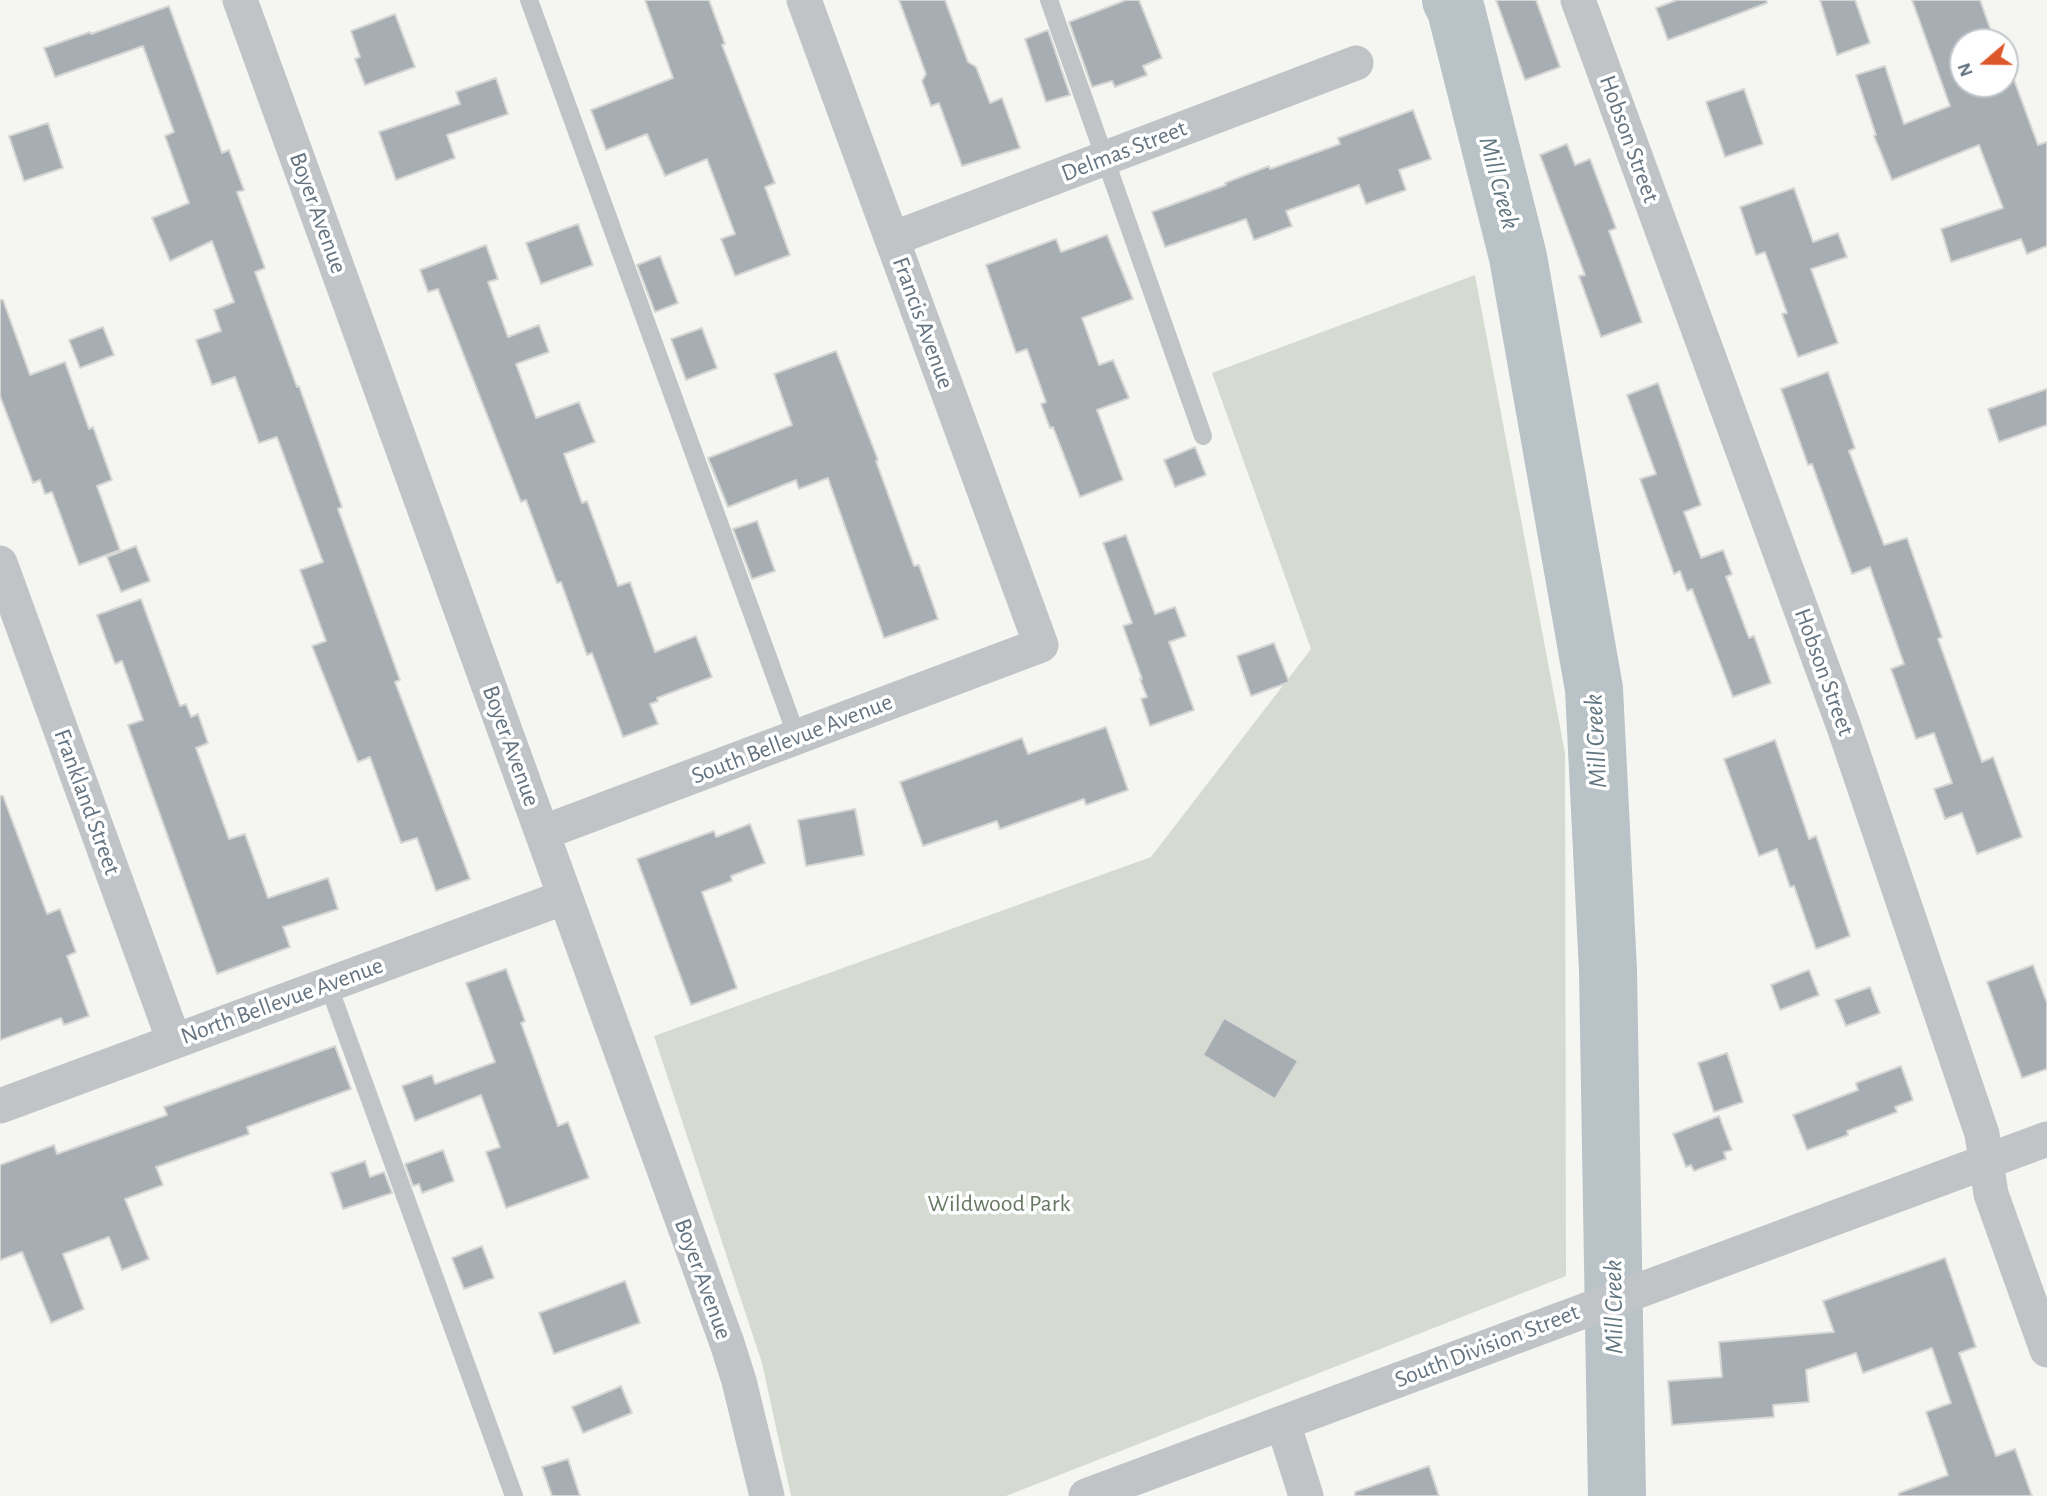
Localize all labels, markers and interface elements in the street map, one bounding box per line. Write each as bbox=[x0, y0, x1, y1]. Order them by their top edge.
north arrow bbox=[1949, 28, 2019, 98]
text: N bbox=[1954, 60, 1977, 79]
street label: Hobson Street bbox=[1593, 71, 1665, 207]
street label: Delmas Street bbox=[1057, 114, 1191, 188]
water label: Mill Creek bbox=[1472, 133, 1526, 233]
street label: Boyer Avenue bbox=[283, 149, 353, 277]
street label: Francis Avenue bbox=[886, 253, 960, 393]
street label: Hobson Street bbox=[1788, 604, 1860, 740]
street label: Boyer Avenue bbox=[476, 682, 546, 810]
street label: South Bellevue Avenue bbox=[687, 687, 897, 791]
water label: Mill Creek bbox=[1578, 693, 1614, 789]
street label: Frankland Street bbox=[47, 725, 127, 879]
street label: North Bellevue Avenue bbox=[177, 951, 387, 1051]
park label: Wildwood Park bbox=[928, 1190, 1070, 1218]
street label: Boyer Avenue bbox=[668, 1215, 738, 1343]
water label: Mill Creek bbox=[1598, 1260, 1630, 1354]
street label: South Division Street bbox=[1391, 1298, 1583, 1394]

